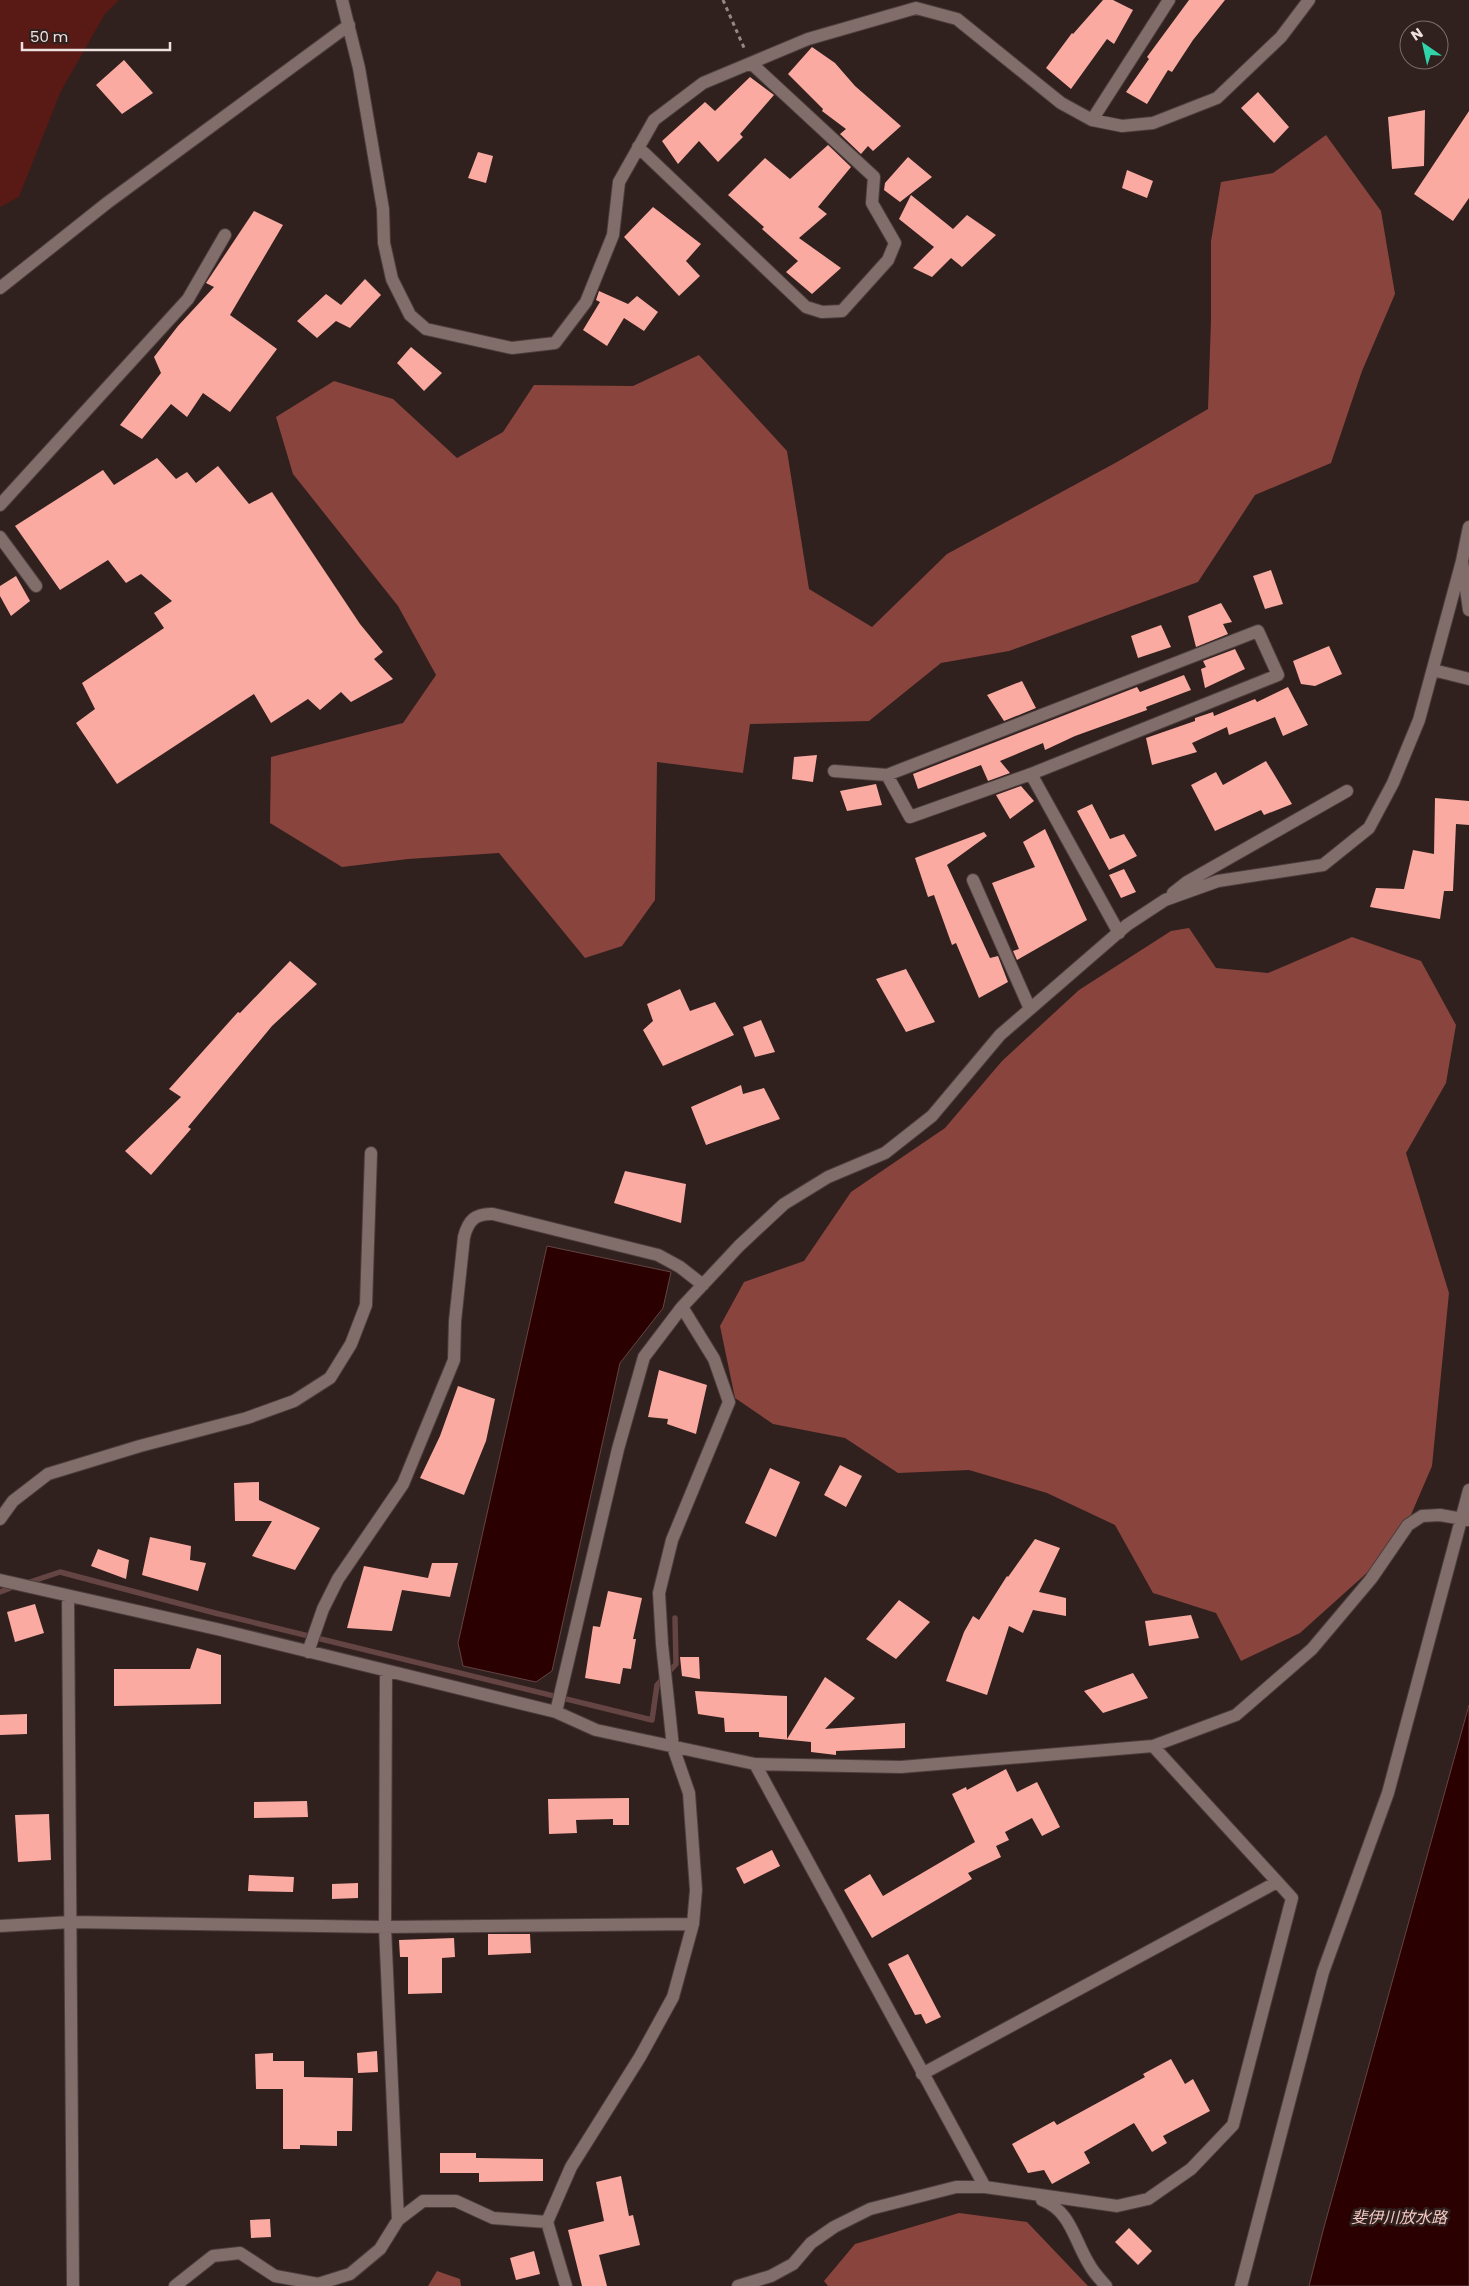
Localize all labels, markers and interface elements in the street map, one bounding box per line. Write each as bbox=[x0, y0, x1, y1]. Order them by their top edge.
scale bar bbox=[22, 20, 170, 52]
north arrow bbox=[1399, 20, 1449, 70]
text: N bbox=[1407, 23, 1427, 45]
text: 50 m bbox=[30, 26, 68, 47]
water label: 斐伊川放水路 bbox=[1351, 2206, 1449, 2229]

